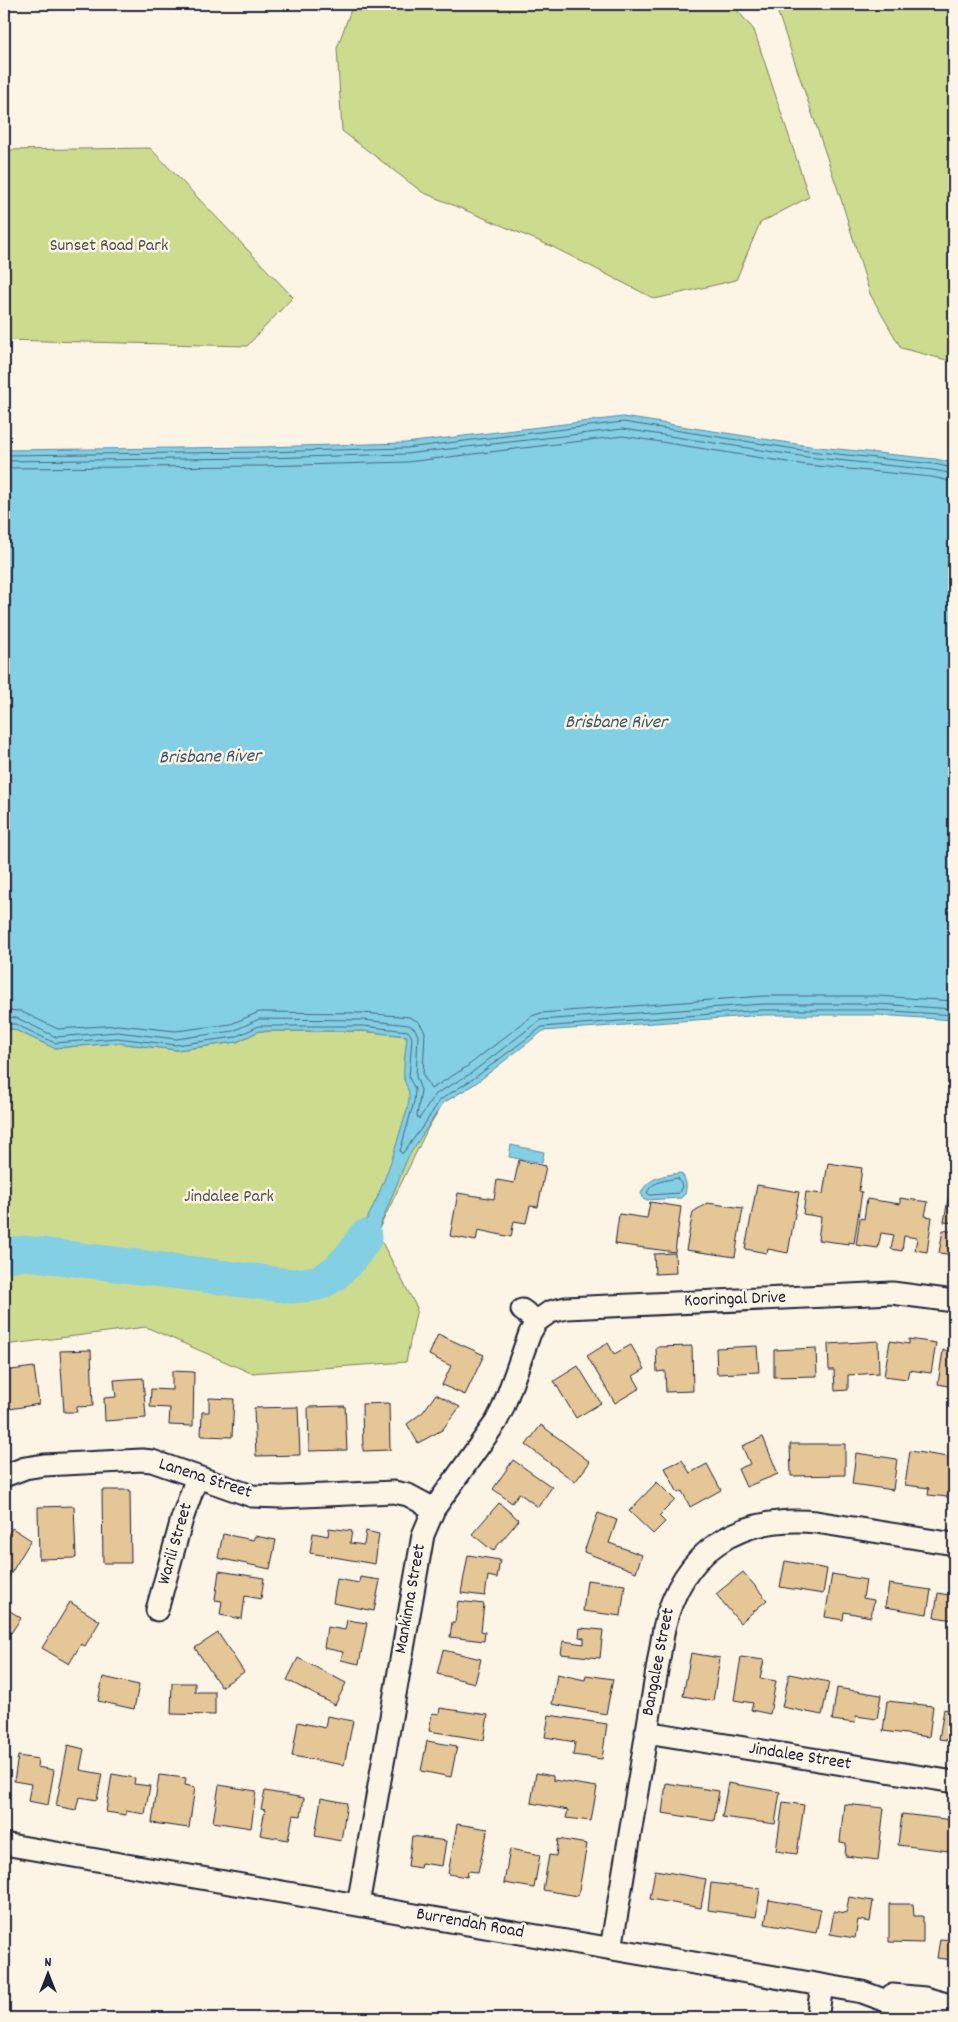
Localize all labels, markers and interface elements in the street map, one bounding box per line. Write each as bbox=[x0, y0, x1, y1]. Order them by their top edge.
park label: Sunset Road Park bbox=[50, 234, 168, 259]
water label: Brisbane River bbox=[565, 710, 669, 737]
water label: Brisbane River bbox=[159, 744, 263, 772]
park label: Jindalee Park bbox=[184, 1185, 274, 1210]
street label: Kooringal Drive bbox=[684, 1286, 787, 1314]
street label: Lanena Street bbox=[155, 1452, 255, 1506]
street label: Warili Street bbox=[152, 1500, 200, 1588]
street label: Mankinna Street bbox=[389, 1542, 433, 1656]
street label: Bangalee Street bbox=[636, 1605, 682, 1718]
street label: Jindalee Street bbox=[747, 1737, 853, 1777]
street label: Burrendah Road bbox=[414, 1902, 526, 1946]
north arrow bbox=[22, 1950, 72, 2000]
text: N bbox=[45, 1953, 52, 1973]

